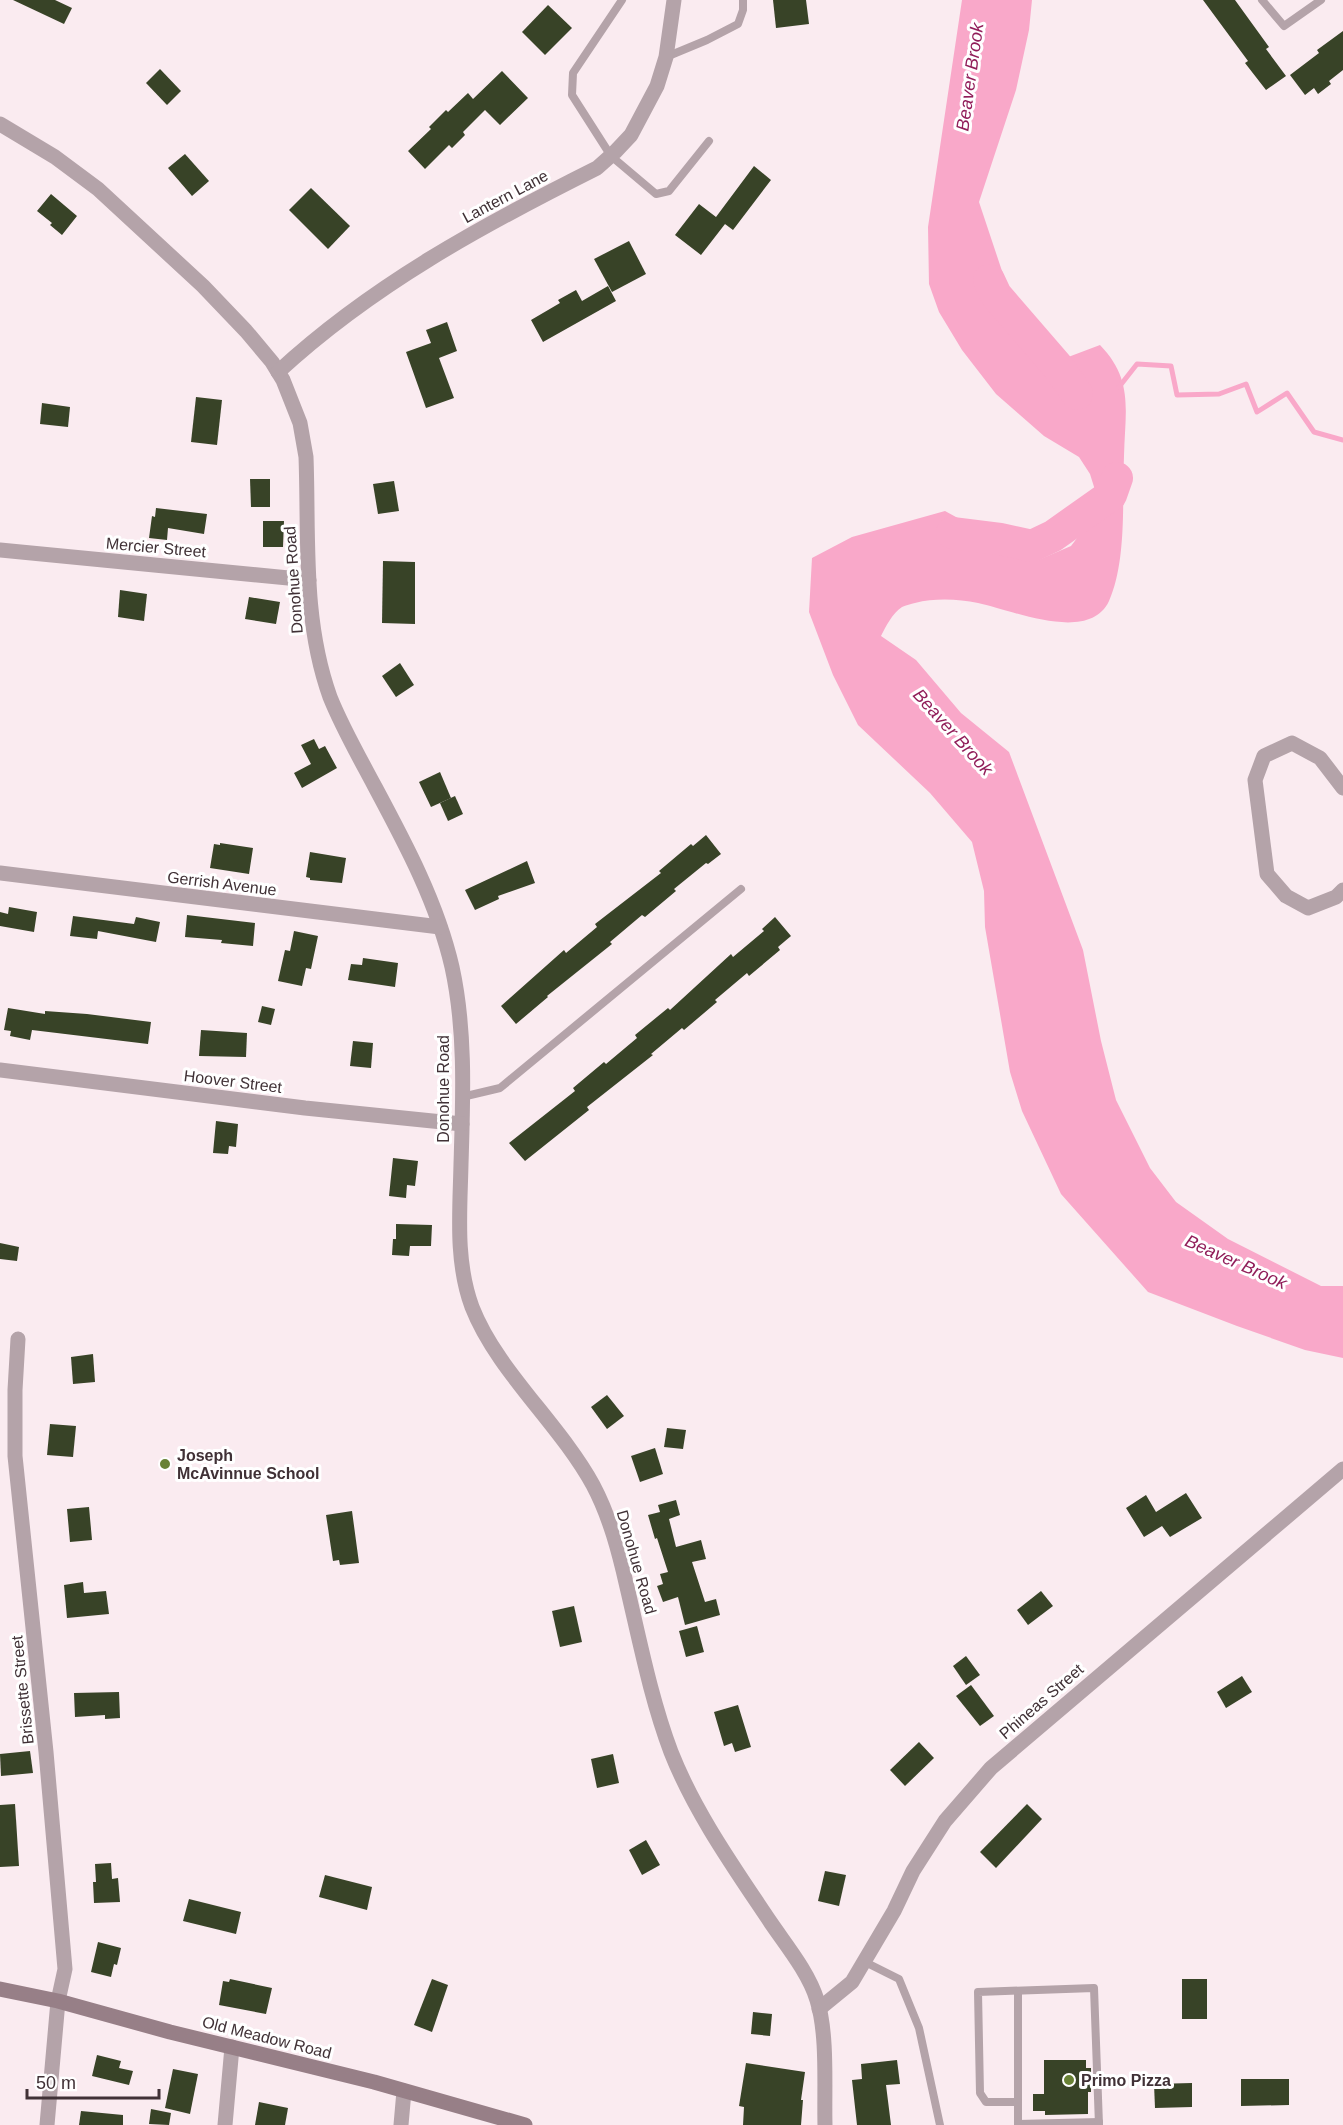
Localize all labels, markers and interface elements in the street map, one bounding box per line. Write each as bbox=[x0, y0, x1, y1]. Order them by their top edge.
water label: Beaver Brook bbox=[953, 21, 988, 132]
street label: Lantern Lane bbox=[460, 167, 551, 226]
street label: Donohue Road bbox=[281, 526, 306, 634]
street label: Mercier Street bbox=[105, 535, 207, 560]
water label: Beaver Brook bbox=[909, 685, 998, 780]
street label: Gerrish Avenue bbox=[166, 868, 278, 899]
street label: Donohue Road bbox=[435, 1035, 452, 1143]
street label: Hoover Street bbox=[183, 1067, 284, 1096]
water label: Beaver Brook bbox=[1182, 1231, 1291, 1294]
place label: Joseph McAvinnue School bbox=[177, 1447, 320, 1482]
marker: Joseph McAvinnue School bbox=[158, 1457, 172, 1471]
street label: Donohue Road bbox=[614, 1508, 660, 1616]
street label: Brissette Street bbox=[8, 1634, 37, 1745]
street label: Phineas Street bbox=[996, 1660, 1087, 1742]
street label: Old Meadow Road bbox=[201, 2013, 333, 2062]
scale bar bbox=[27, 2062, 159, 2100]
place label: Primo Pizza bbox=[1081, 2072, 1171, 2089]
text: 50 m bbox=[36, 2073, 76, 2093]
marker: Primo Pizza bbox=[1062, 2073, 1076, 2087]

